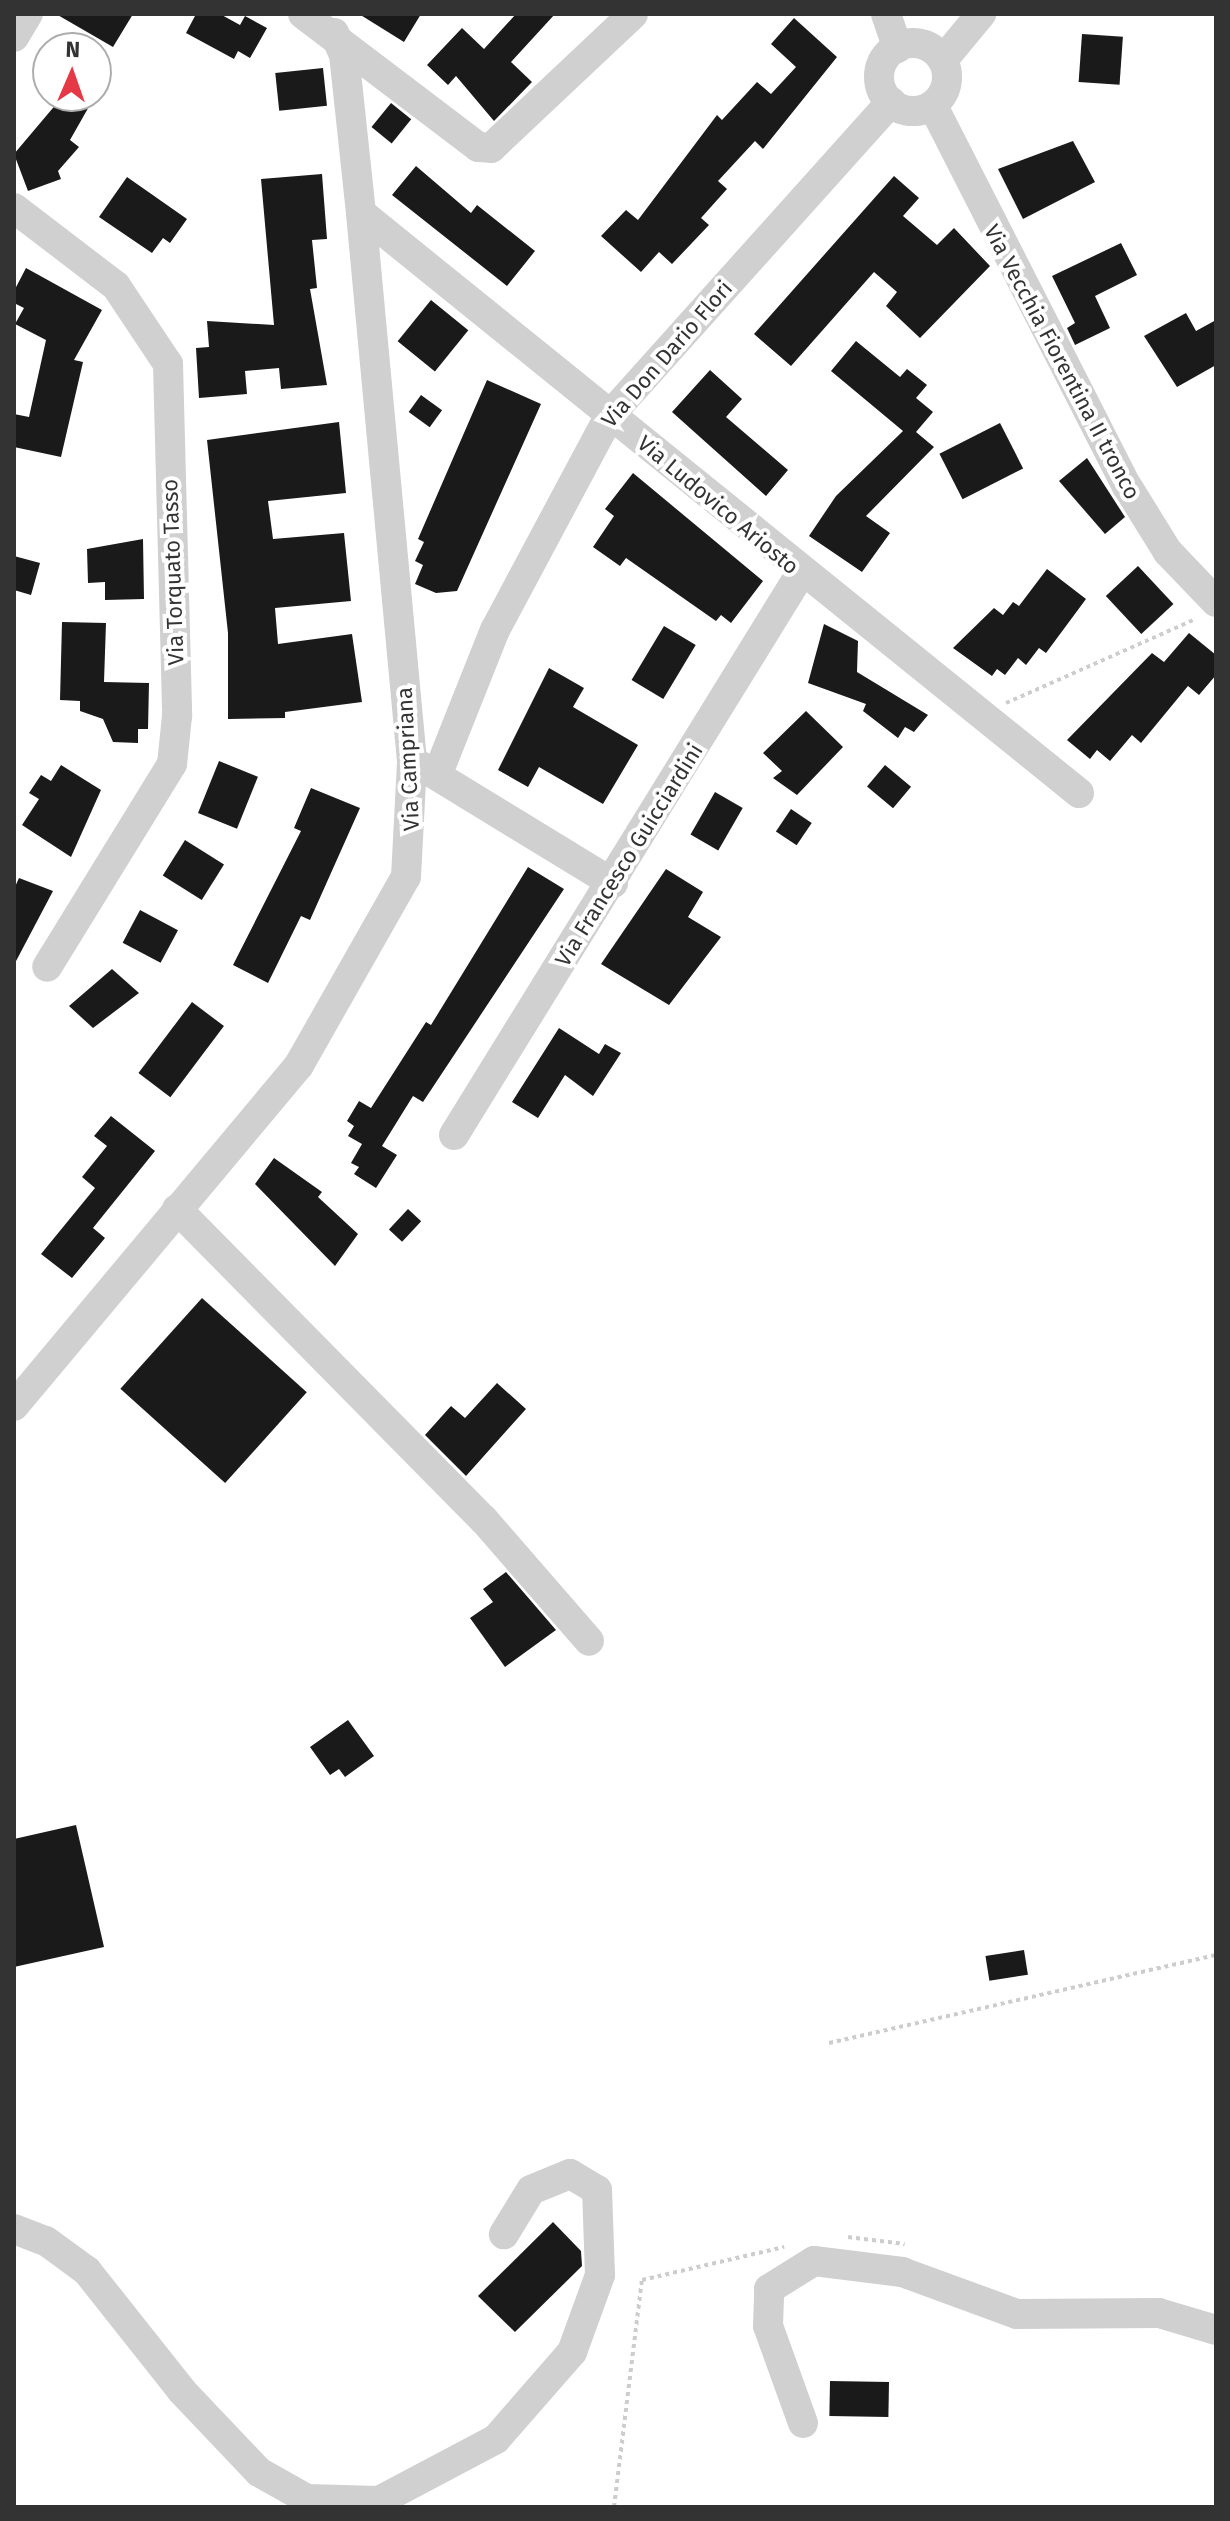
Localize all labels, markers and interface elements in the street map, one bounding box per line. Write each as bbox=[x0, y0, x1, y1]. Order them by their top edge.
north arrow bbox=[32, 32, 112, 112]
text: N bbox=[65, 36, 81, 63]
street label: Via Vecchia Fiorentina II tronco bbox=[978, 220, 1146, 504]
street label: Via Don Dario Flori bbox=[596, 275, 738, 433]
street label: Via Ludovico Ariosto bbox=[632, 430, 804, 580]
street label: Via Torquato Tasso bbox=[157, 478, 189, 666]
street label: Via Campriana bbox=[391, 687, 425, 831]
street label: Via Francesco Guicciardini bbox=[549, 739, 709, 971]

